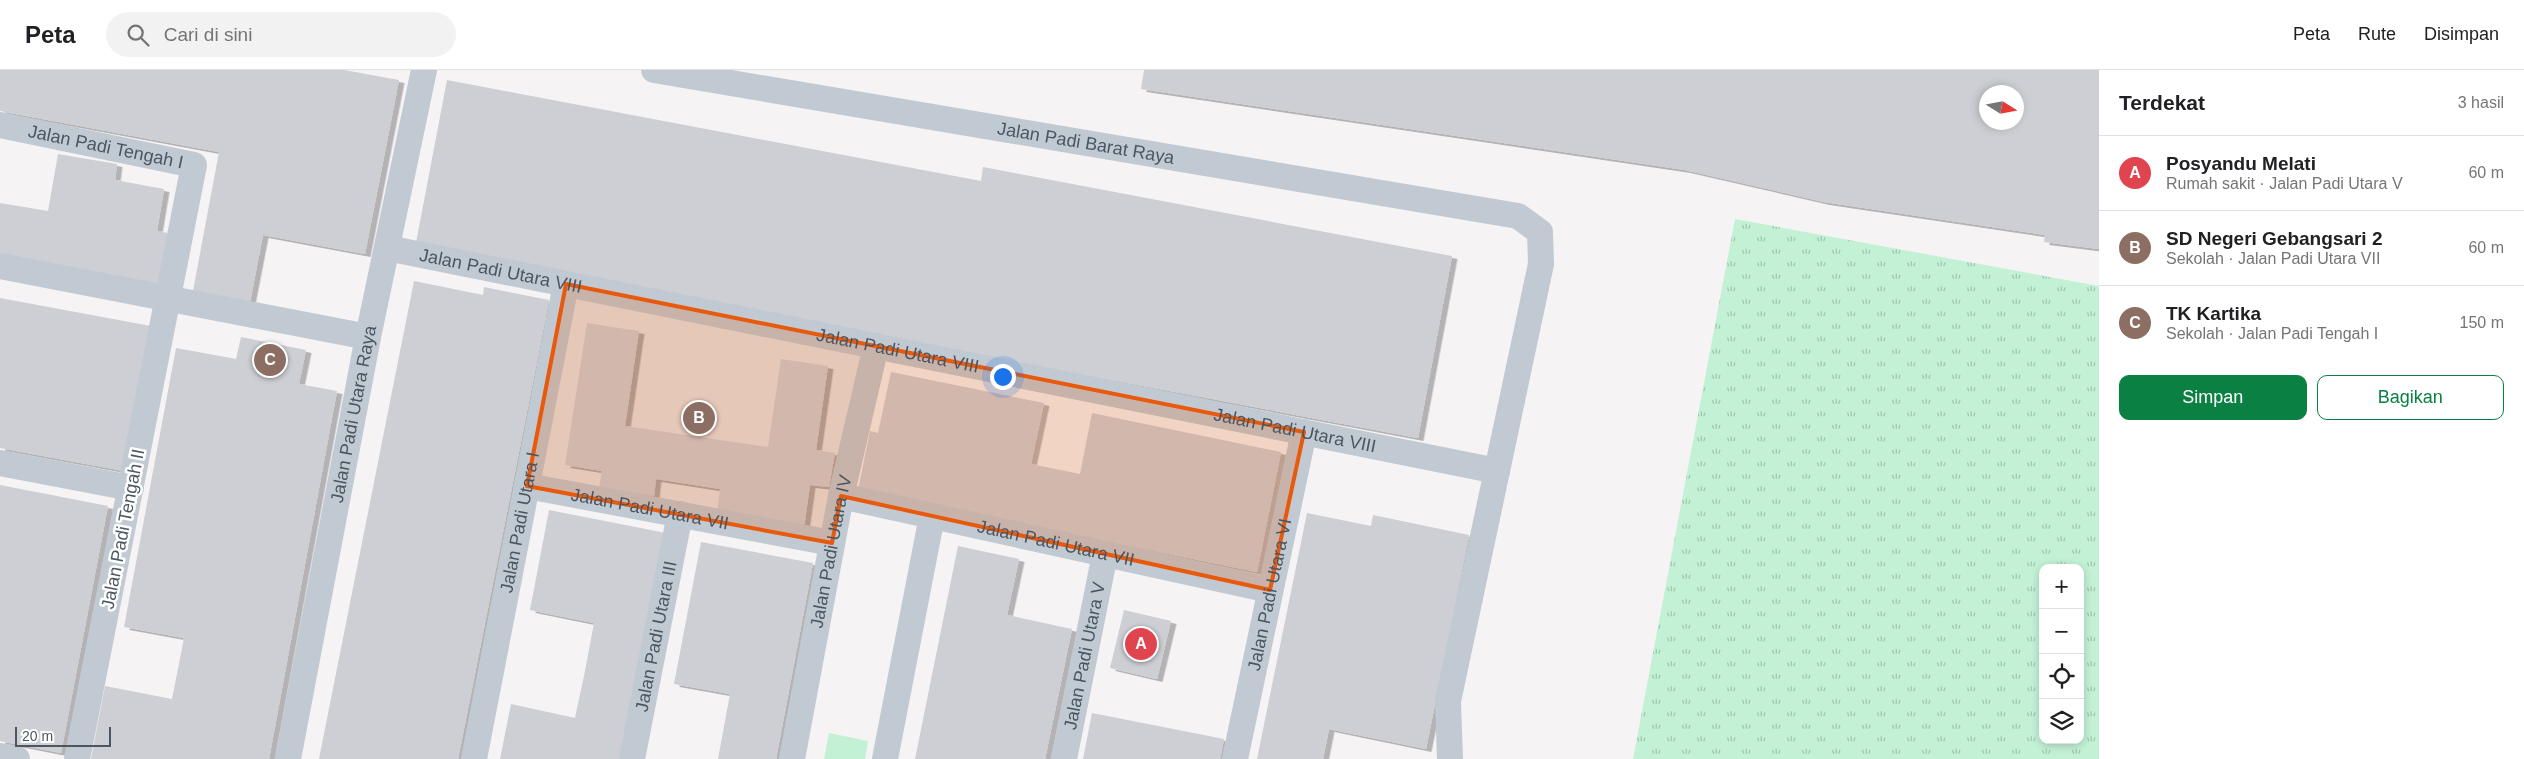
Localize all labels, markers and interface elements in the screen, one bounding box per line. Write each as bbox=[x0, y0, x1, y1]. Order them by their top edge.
search box bbox=[106, 12, 456, 57]
text: Peta bbox=[25, 21, 76, 48]
icon: search bbox=[124, 21, 152, 49]
text: Cari di sini bbox=[164, 24, 252, 45]
text: Peta bbox=[2293, 24, 2330, 44]
text: Rute bbox=[2358, 24, 2396, 44]
text: Disimpan bbox=[2424, 24, 2499, 44]
north arrow bbox=[1979, 85, 2024, 130]
text: Terdekat bbox=[2119, 91, 2205, 114]
text: 3 hasil bbox=[2458, 94, 2504, 111]
street label: Jalan Padi Barat Raya bbox=[996, 118, 1177, 168]
street label: Jalan Padi Tengah I bbox=[26, 121, 185, 173]
text: Posyandu Melati bbox=[2166, 153, 2316, 174]
text: A bbox=[2129, 164, 2141, 181]
text: 60 m bbox=[2468, 164, 2504, 181]
text: Rumah sakit · Jalan Padi Utara V bbox=[2166, 175, 2403, 192]
text: SD Negeri Gebangsari 2 bbox=[2166, 228, 2382, 249]
text: B bbox=[2129, 239, 2141, 256]
text: 60 m bbox=[2468, 239, 2504, 256]
street label: Jalan Padi Utara VIII bbox=[418, 245, 584, 297]
text: Sekolah · Jalan Padi Utara VII bbox=[2166, 250, 2380, 267]
text: TK Kartika bbox=[2166, 303, 2261, 324]
text: C bbox=[2129, 314, 2141, 331]
text: 150 m bbox=[2460, 314, 2504, 331]
street label: Jalan Padi Utara Raya bbox=[327, 323, 380, 505]
street label: Jalan Padi Utara VIII bbox=[815, 325, 981, 377]
text: Sekolah · Jalan Padi Tengah I bbox=[2166, 325, 2378, 342]
pin: C bbox=[254, 341, 286, 379]
your location bbox=[990, 364, 1016, 390]
button: Simpan bbox=[2119, 375, 2307, 420]
button: Bagikan bbox=[2317, 375, 2504, 420]
pin: B bbox=[683, 399, 715, 437]
street label: Jalan Padi Utara VIII bbox=[1212, 404, 1378, 456]
street label: Jalan Padi Tengah II bbox=[98, 447, 148, 611]
street label: Jalan Padi Utara I bbox=[496, 450, 543, 595]
street label: Jalan Padi Utara IV bbox=[807, 473, 856, 630]
street label: Jalan Padi Utara VII bbox=[569, 484, 730, 534]
street label: Jalan Padi Utara VII bbox=[976, 516, 1136, 570]
street label: Jalan Padi Utara VI bbox=[1244, 517, 1295, 673]
street label: Jalan Padi Utara III bbox=[631, 559, 681, 713]
map controls bbox=[2039, 564, 2084, 744]
button: + bbox=[2039, 564, 2084, 609]
street label: Jalan Padi Utara V bbox=[1060, 580, 1109, 732]
button: − bbox=[2039, 609, 2084, 654]
pin: A bbox=[1125, 625, 1157, 663]
button: locate bbox=[2039, 654, 2084, 699]
button: layers bbox=[2039, 699, 2084, 744]
scale bar bbox=[15, 724, 111, 747]
text: 20 m bbox=[22, 728, 53, 744]

